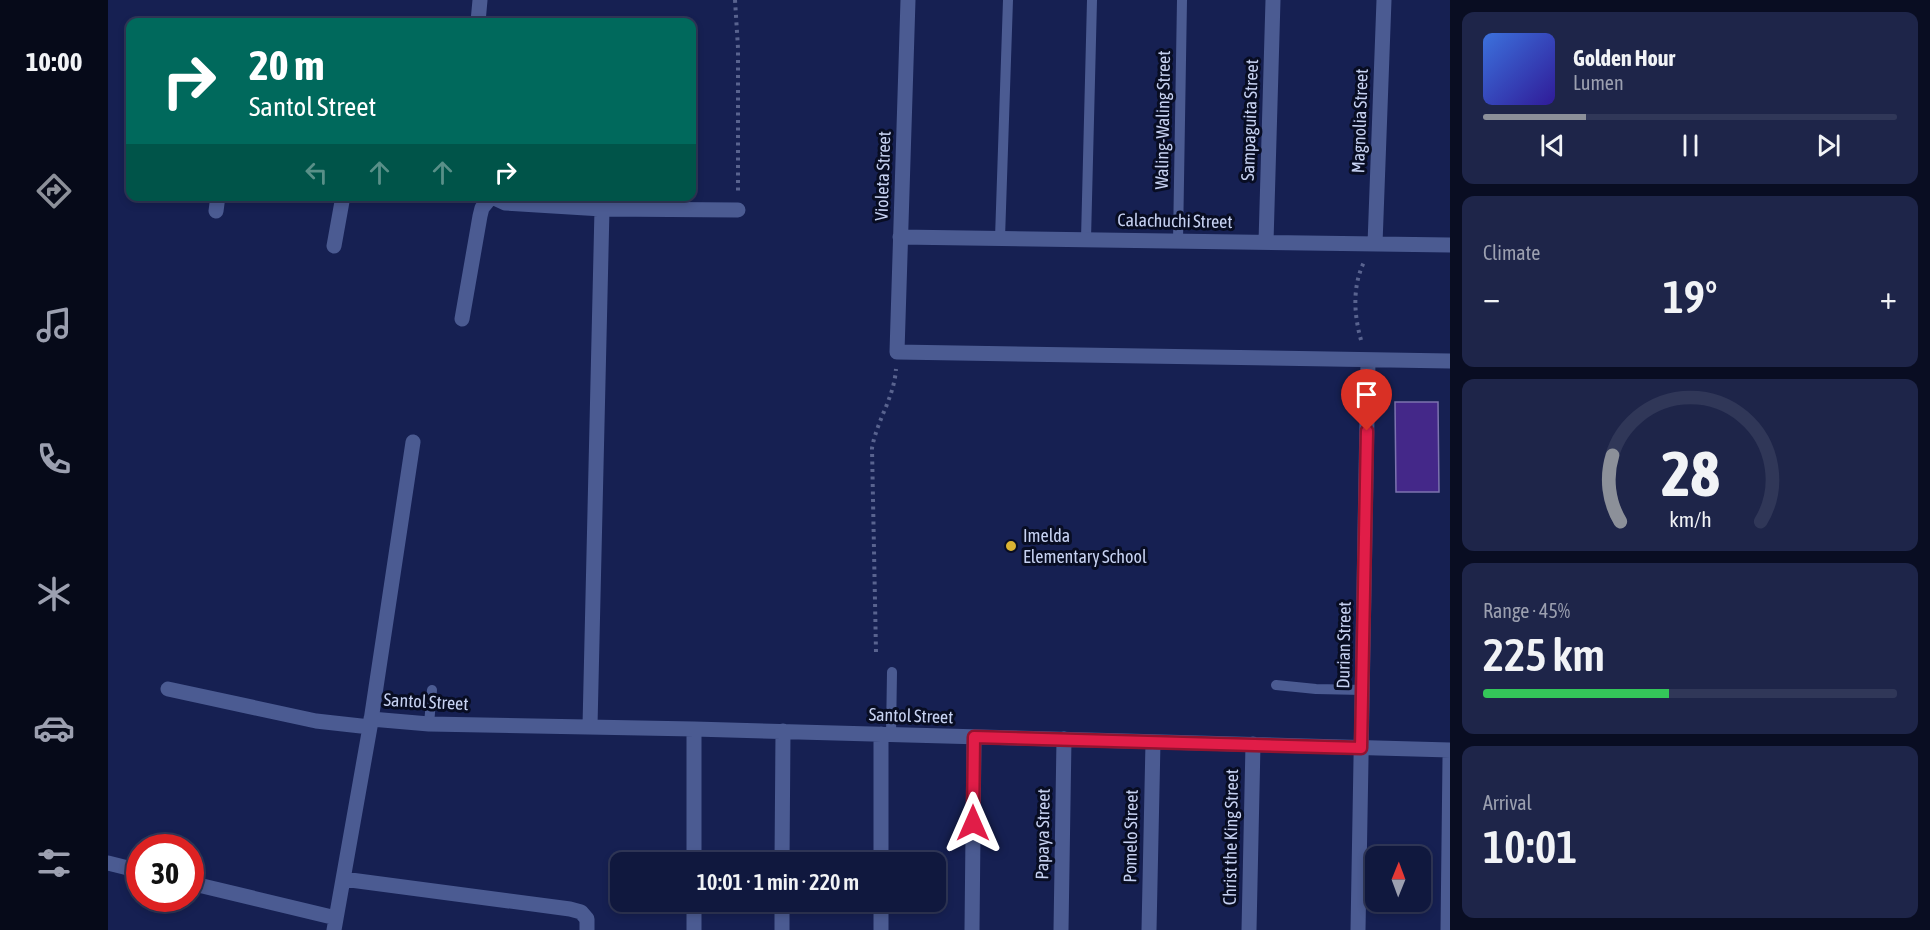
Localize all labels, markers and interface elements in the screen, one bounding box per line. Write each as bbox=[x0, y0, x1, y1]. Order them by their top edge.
text: 20 m bbox=[249, 41, 324, 89]
icon: right bbox=[150, 42, 228, 120]
text: Golden Hour bbox=[1573, 45, 1675, 71]
text: 10:00 bbox=[26, 46, 82, 77]
street label: Waling-Waling Street bbox=[1151, 50, 1174, 190]
street label: Sampaguita Street bbox=[1237, 59, 1262, 181]
street label: Magnolia Street bbox=[1347, 68, 1372, 174]
text: Lumen bbox=[1573, 71, 1624, 94]
text: Santol Street bbox=[249, 91, 376, 122]
icon: previous bbox=[1536, 129, 1569, 162]
icon: pause bbox=[1674, 129, 1707, 162]
icon: next bbox=[1812, 129, 1845, 162]
street label: Violeta Street bbox=[870, 131, 895, 221]
icon: left bbox=[300, 156, 333, 189]
icon: ahead bbox=[363, 156, 396, 189]
icon: ahead bbox=[426, 156, 459, 189]
icon: right bbox=[489, 156, 522, 189]
icon: directions bbox=[33, 170, 75, 212]
street label: Calachuchi Street bbox=[1117, 209, 1233, 232]
text: Climate bbox=[1483, 241, 1540, 264]
text: 19° bbox=[1663, 271, 1717, 323]
text: − bbox=[1483, 278, 1500, 316]
text: + bbox=[1880, 278, 1897, 316]
icon: music bbox=[33, 304, 75, 346]
pin bbox=[1341, 369, 1392, 431]
icon: arrive bbox=[1350, 378, 1383, 411]
icon: phone bbox=[33, 438, 75, 480]
text: 28 bbox=[1661, 438, 1719, 509]
text: km/h bbox=[1669, 507, 1711, 532]
place label: Imelda Elementary School bbox=[1023, 525, 1147, 567]
marker: Imelda Elementary School bbox=[1004, 539, 1018, 553]
icon: climate bbox=[33, 573, 75, 615]
text: Range · 45% bbox=[1483, 599, 1570, 622]
street label: Durian Street bbox=[1332, 601, 1355, 689]
text: 225 km bbox=[1483, 629, 1605, 681]
street label: Santol Street bbox=[383, 689, 469, 714]
street label: Santol Street bbox=[868, 704, 954, 727]
icon: car bbox=[33, 707, 75, 749]
street label: Christ the King Street bbox=[1219, 769, 1242, 905]
street label: Papaya Street bbox=[1031, 788, 1054, 880]
street label: Pomelo Street bbox=[1119, 789, 1142, 883]
position arrow bbox=[941, 791, 1005, 855]
text: Arrival bbox=[1483, 791, 1532, 814]
text: 10:01 bbox=[1483, 821, 1577, 873]
speed limit sign: 30 bbox=[126, 834, 204, 912]
icon: filters bbox=[33, 842, 75, 884]
north arrow bbox=[1365, 846, 1431, 912]
map controls bbox=[1365, 846, 1431, 912]
text: 10:01 · 1 min · 220 m bbox=[697, 869, 859, 895]

